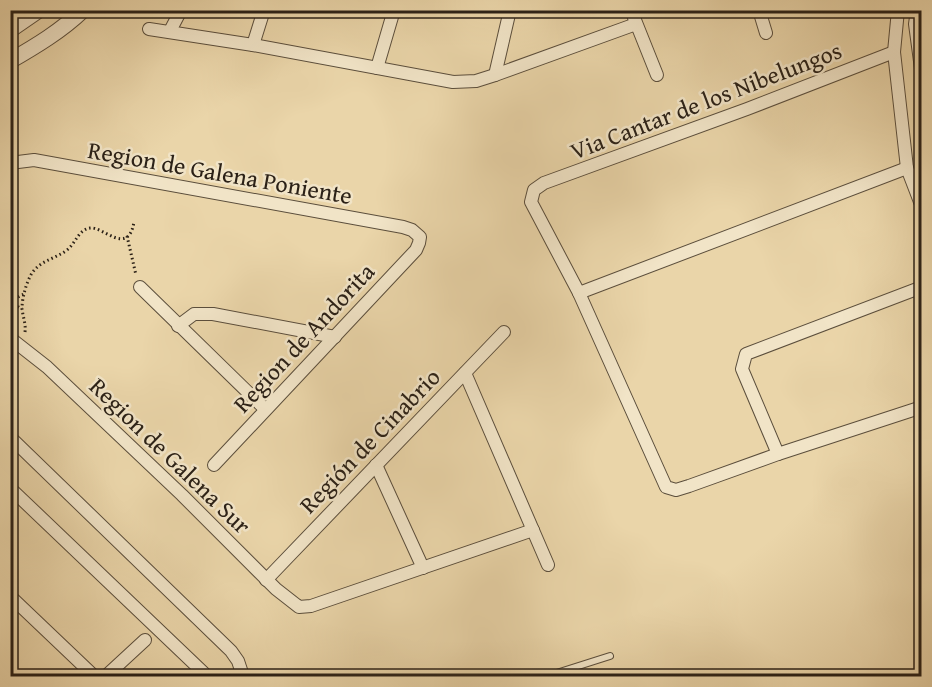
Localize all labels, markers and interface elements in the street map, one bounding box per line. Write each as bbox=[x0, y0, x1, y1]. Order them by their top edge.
street label: Via Cantar de los Nibelungos bbox=[565, 33, 847, 168]
street label: Region de Galena Poniente bbox=[85, 132, 355, 213]
street label: Region de Andorita bbox=[225, 254, 383, 420]
street label: Región de Cinabrio bbox=[291, 360, 448, 521]
street label: Region de Galena Sur bbox=[82, 369, 259, 542]

